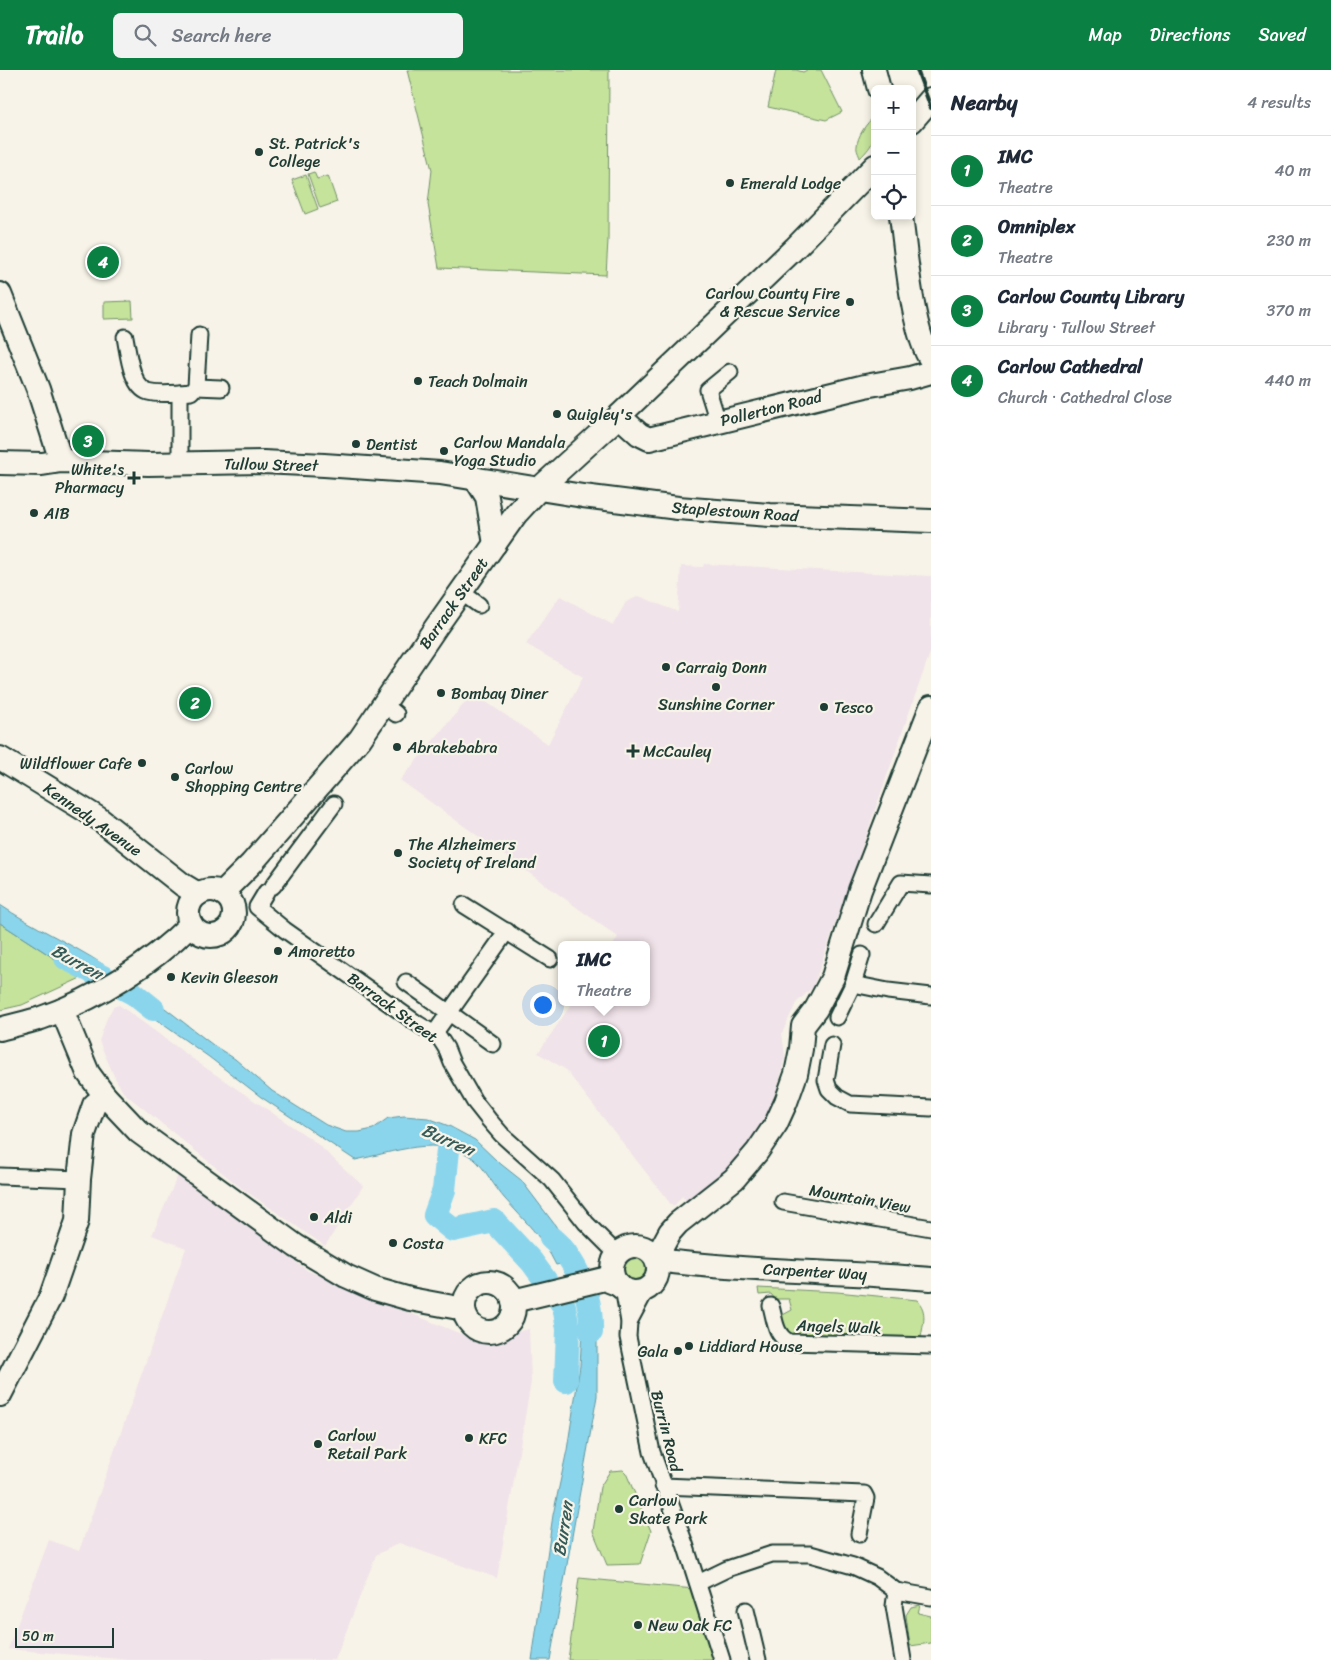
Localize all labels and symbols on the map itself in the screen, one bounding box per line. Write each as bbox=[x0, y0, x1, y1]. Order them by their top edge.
place label: St. Patrick's College bbox=[269, 129, 360, 176]
marker: St. Patrick's College bbox=[253, 146, 265, 158]
place label: Emerald Lodge bbox=[740, 169, 841, 198]
marker: Emerald Lodge bbox=[724, 177, 736, 189]
pin: 4 bbox=[87, 243, 119, 281]
place label: Carlow County Fire & Rescue Service bbox=[706, 279, 840, 326]
marker: Carlow County Fire & Rescue Service bbox=[844, 296, 856, 308]
place label: Teach Dolmain bbox=[428, 367, 528, 396]
marker: Teach Dolmain bbox=[412, 375, 424, 387]
street label: Pollerton Road bbox=[717, 381, 826, 435]
place label: Quigley's bbox=[567, 400, 633, 429]
marker: Quigley's bbox=[551, 408, 563, 420]
pin: 3 bbox=[72, 422, 104, 460]
place label: Carlow Mandala Yoga Studio bbox=[454, 428, 566, 475]
place label: Dentist bbox=[366, 430, 417, 459]
marker: Dentist bbox=[350, 438, 362, 450]
marker: Carlow Mandala Yoga Studio bbox=[438, 445, 450, 457]
street label: Tullow Street bbox=[224, 449, 319, 480]
place label: White's Pharmacy bbox=[55, 455, 125, 502]
marker: White's Pharmacy bbox=[128, 472, 140, 484]
street label: Staplestown Road bbox=[671, 493, 801, 530]
place label: AIB bbox=[43, 499, 70, 528]
marker: AIB bbox=[28, 507, 40, 519]
street label: Barrack Street bbox=[411, 551, 496, 655]
place label: Carraig Donn bbox=[676, 653, 767, 682]
marker: Carraig Donn bbox=[660, 661, 672, 673]
place label: Bombay Diner bbox=[451, 679, 549, 708]
marker: Sunshine Corner bbox=[710, 681, 722, 693]
pin: 2 bbox=[179, 684, 211, 722]
marker: Bombay Diner bbox=[435, 687, 447, 699]
place label: Sunshine Corner bbox=[658, 690, 775, 719]
place label: Tesco bbox=[834, 693, 873, 722]
marker: Tesco bbox=[818, 701, 830, 713]
place label: Abrakebabra bbox=[406, 733, 498, 762]
place label: McCauley bbox=[643, 737, 712, 766]
marker: Abrakebabra bbox=[391, 741, 403, 753]
marker: McCauley bbox=[627, 745, 639, 757]
place label: Wildflower Cafe bbox=[20, 749, 132, 778]
place label: Carlow Shopping Centre bbox=[185, 754, 302, 801]
marker: Wildflower Cafe bbox=[136, 757, 148, 769]
marker: Carlow Shopping Centre bbox=[169, 771, 181, 783]
street label: Kennedy Avenue bbox=[37, 774, 148, 864]
place label: The Alzheimers Society of Ireland bbox=[408, 830, 537, 877]
marker: The Alzheimers Society of Ireland bbox=[392, 847, 404, 859]
water label: Burren bbox=[45, 935, 111, 990]
place label: Amoretto bbox=[287, 937, 355, 966]
marker: Amoretto bbox=[272, 945, 284, 957]
place label: Kevin Gleeson bbox=[181, 963, 279, 992]
street label: Barrack Street bbox=[341, 964, 444, 1051]
marker: Kevin Gleeson bbox=[165, 971, 177, 983]
your location bbox=[530, 992, 556, 1018]
pin: 1 bbox=[588, 1022, 620, 1060]
water label: Burren bbox=[416, 1114, 482, 1167]
street label: Mountain View bbox=[807, 1175, 914, 1222]
place label: Aldi bbox=[323, 1203, 352, 1232]
marker: Aldi bbox=[308, 1211, 320, 1223]
place label: Costa bbox=[403, 1229, 444, 1258]
marker: Costa bbox=[387, 1237, 399, 1249]
street label: Carpenter Way bbox=[762, 1254, 868, 1289]
street label: Angels Walk bbox=[795, 1310, 882, 1342]
place label: Liddiard House bbox=[699, 1332, 803, 1361]
place label: Gala bbox=[637, 1337, 669, 1366]
marker: Liddiard House bbox=[683, 1340, 695, 1352]
marker: Gala bbox=[672, 1345, 684, 1357]
street label: Burrin Road bbox=[642, 1387, 691, 1476]
place label: Carlow Retail Park bbox=[328, 1421, 407, 1468]
place label: KFC bbox=[479, 1424, 507, 1453]
marker: KFC bbox=[463, 1432, 475, 1444]
marker: Carlow Retail Park bbox=[312, 1438, 324, 1450]
place label: Carlow Skate Park bbox=[629, 1486, 708, 1533]
water label: Burren bbox=[543, 1497, 583, 1559]
marker: Carlow Skate Park bbox=[613, 1503, 625, 1515]
place label: New Oak FC bbox=[648, 1611, 732, 1640]
marker: New Oak FC bbox=[632, 1619, 644, 1631]
scale bar bbox=[15, 1625, 114, 1648]

